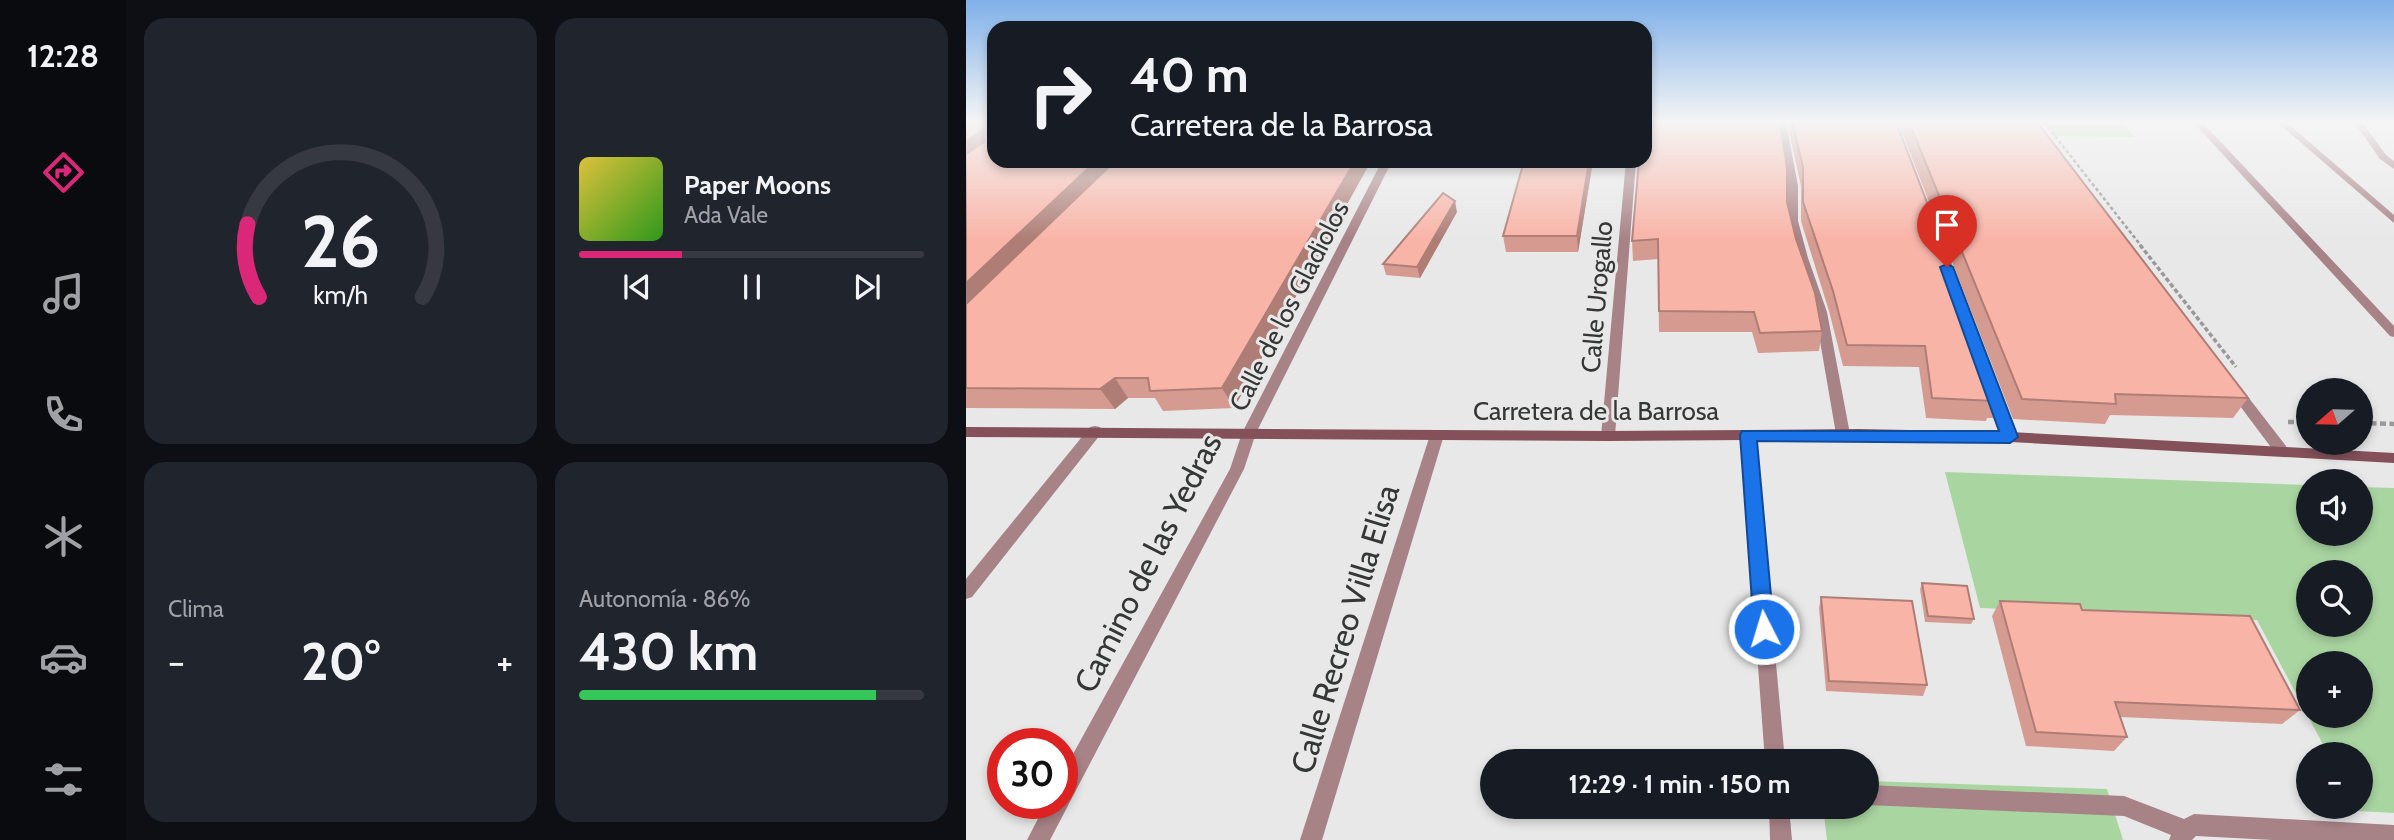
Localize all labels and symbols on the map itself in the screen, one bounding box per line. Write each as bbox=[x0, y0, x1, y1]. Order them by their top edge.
street label: Calle de los Gladiolos bbox=[1222, 195, 1356, 416]
pin bbox=[1917, 195, 1977, 267]
street label: Calle Urogallo bbox=[1574, 220, 1620, 374]
north arrow bbox=[2296, 378, 2373, 455]
street label: Carretera de la Barrosa bbox=[1473, 395, 1719, 427]
street label: Camino de las Yedras bbox=[1065, 427, 1230, 699]
street label: Calle Recreo Villa Elisa bbox=[1282, 479, 1407, 778]
position arrow bbox=[1727, 592, 1801, 666]
speed limit sign: 30 bbox=[987, 728, 1078, 819]

